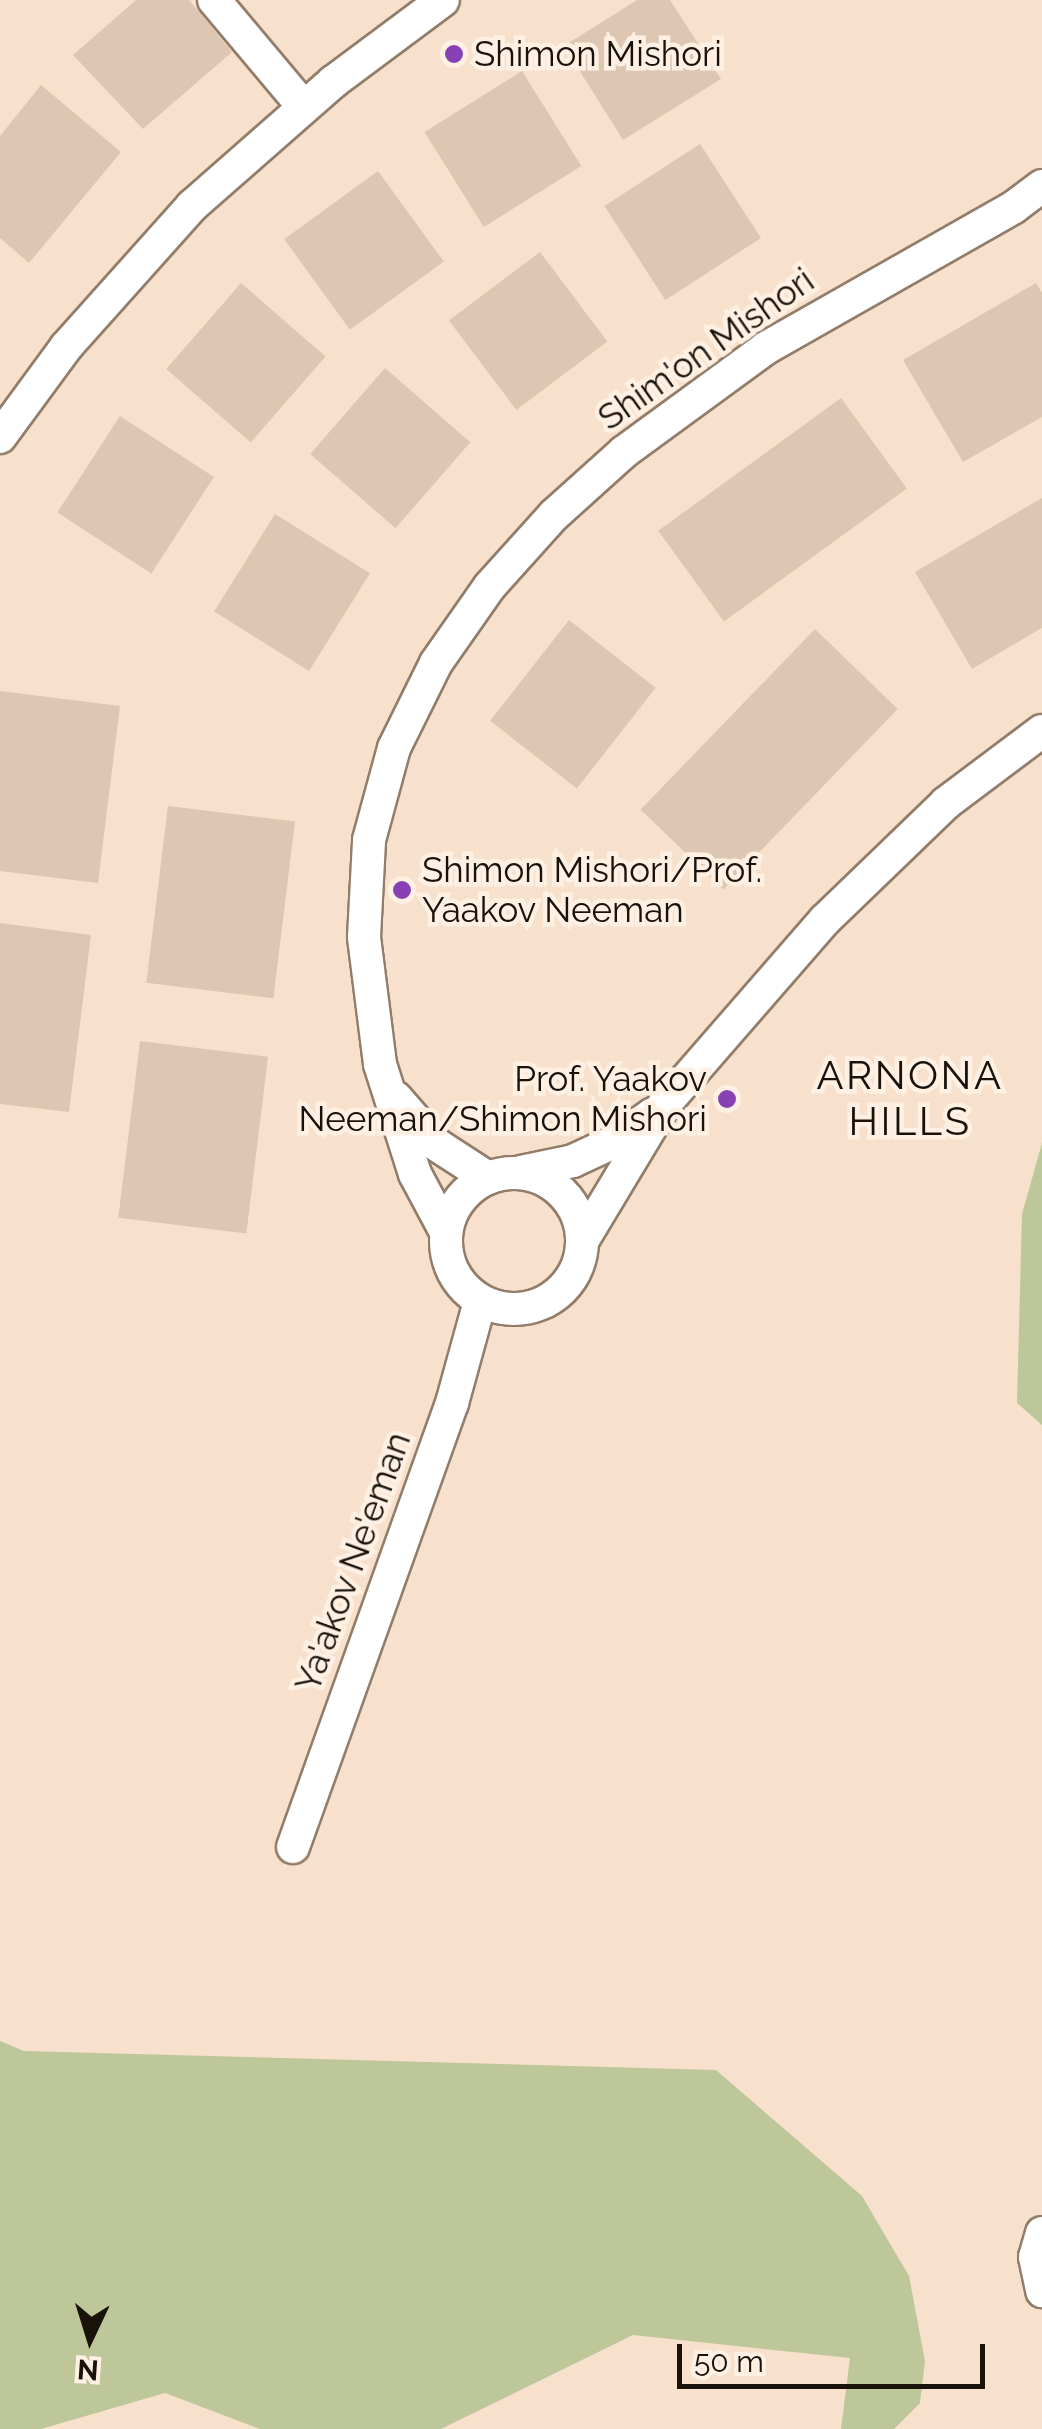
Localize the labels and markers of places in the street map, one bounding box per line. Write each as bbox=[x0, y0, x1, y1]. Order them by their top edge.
place label: Shimon Mishori bbox=[474, 33, 722, 75]
marker: Shimon Mishori bbox=[443, 43, 465, 65]
place label: Shimon Mishori/Prof. Yaakov Neeman bbox=[422, 849, 762, 931]
marker: Shimon Mishori/Prof. Yaakov Neeman bbox=[391, 879, 413, 901]
place label: Prof. Yaakov Neeman/Shimon Mishori bbox=[298, 1058, 707, 1140]
marker: Prof. Yaakov Neeman/Shimon Mishori bbox=[716, 1088, 738, 1110]

